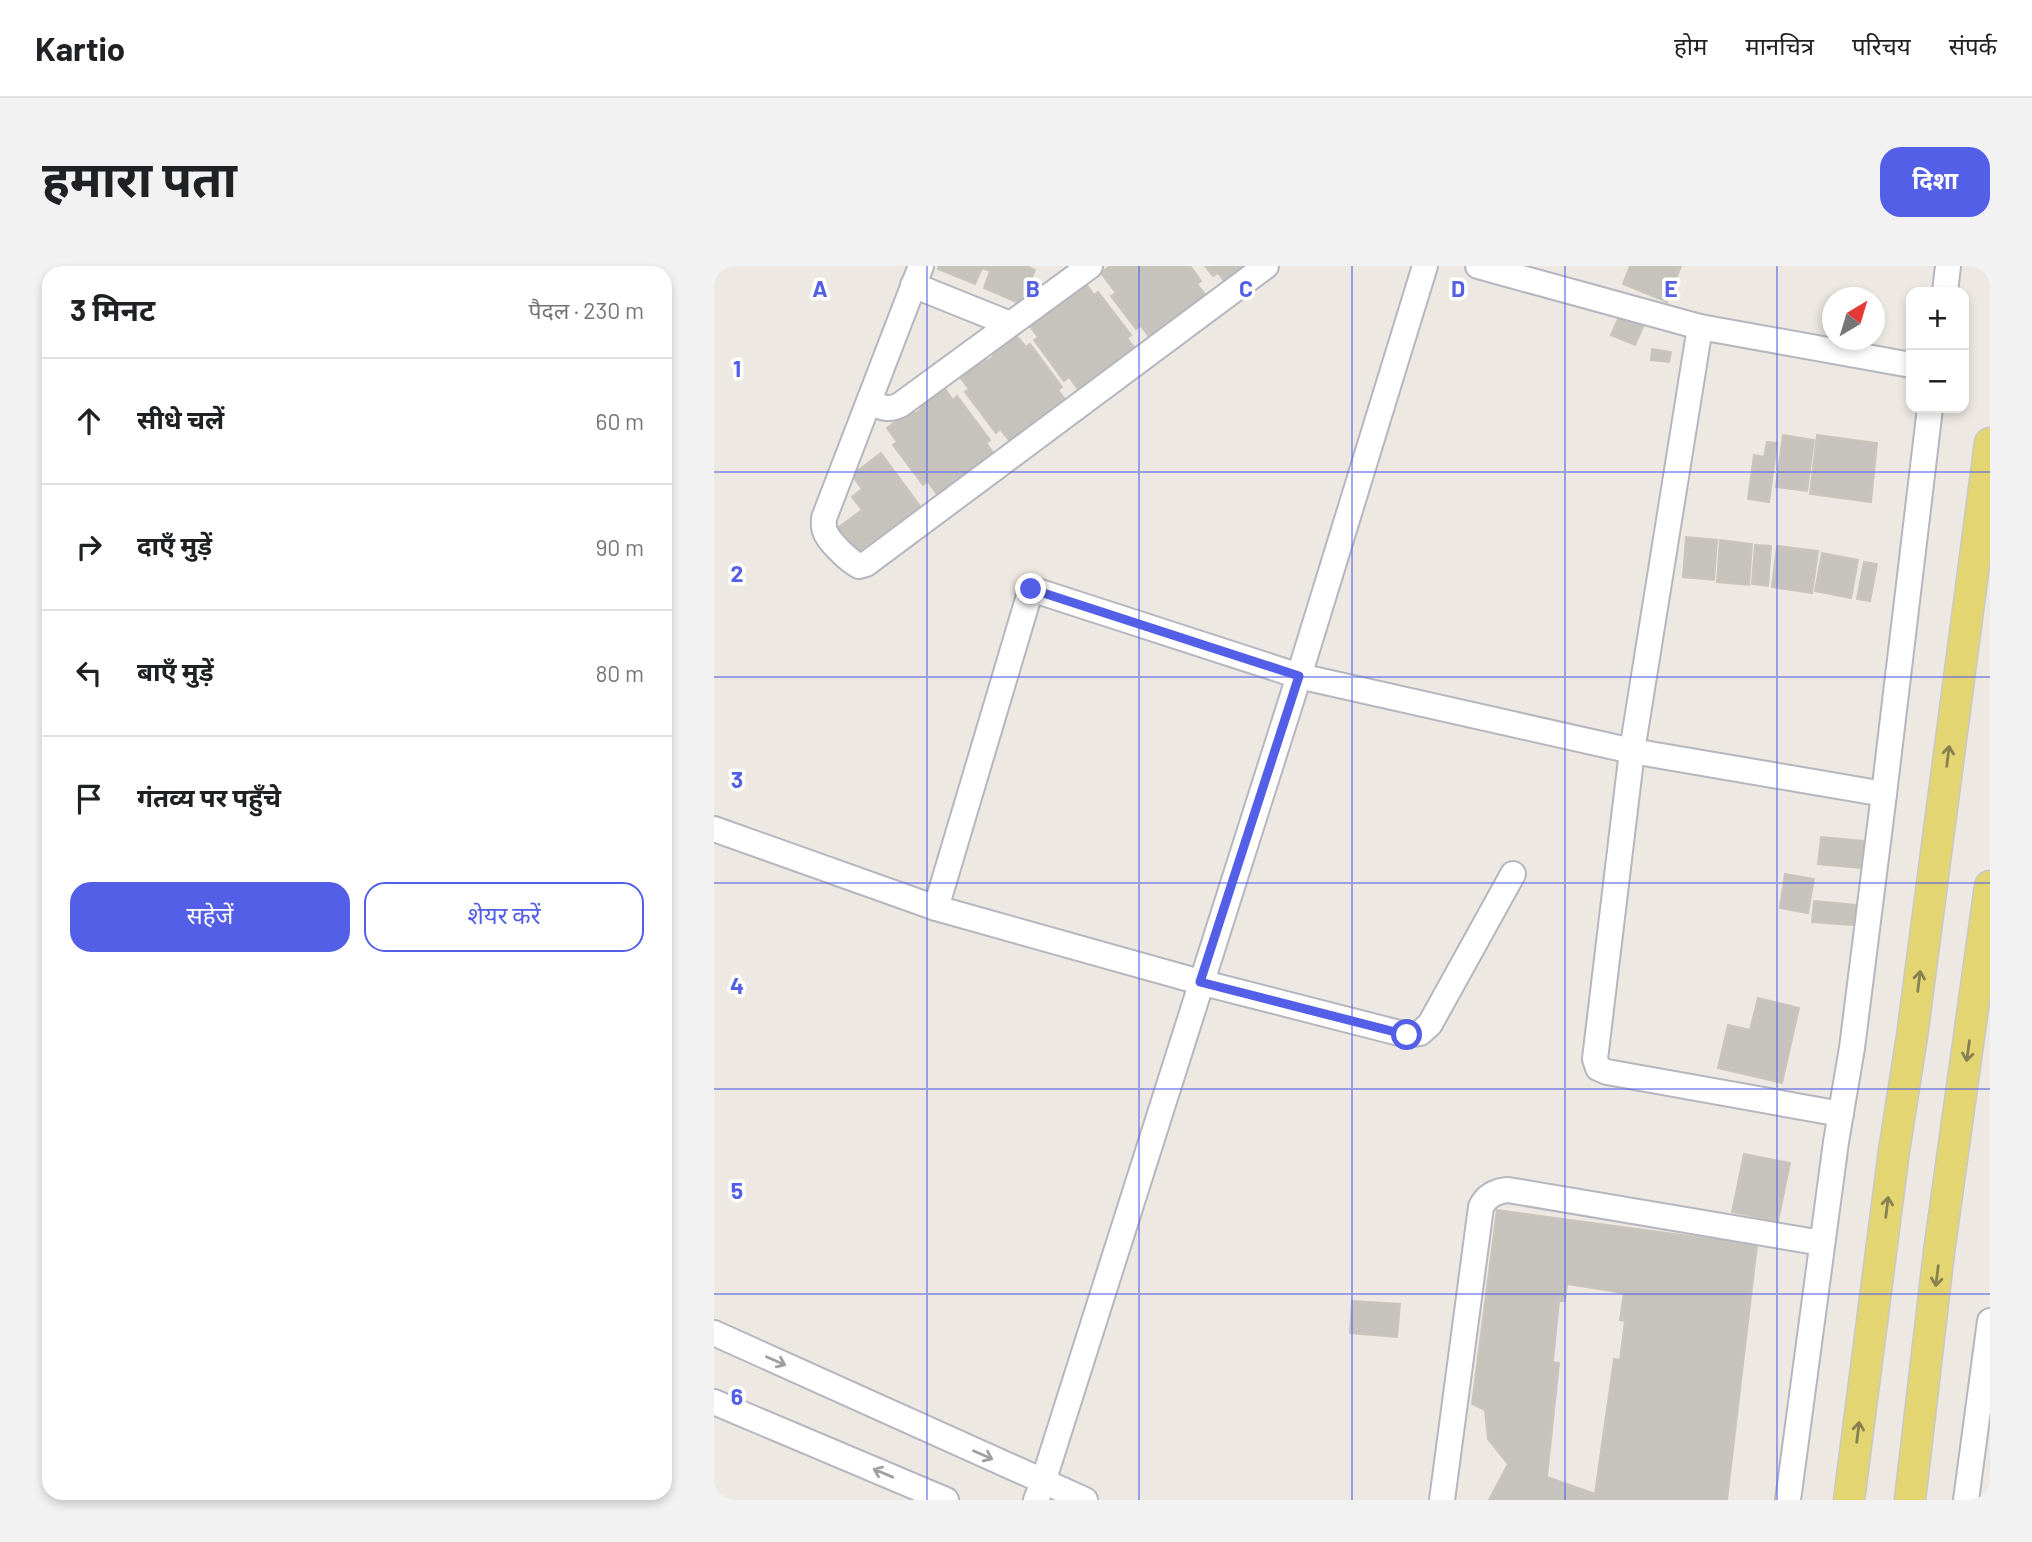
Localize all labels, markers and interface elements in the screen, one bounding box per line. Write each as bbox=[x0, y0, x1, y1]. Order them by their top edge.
text: Kartio bbox=[35, 28, 125, 68]
text: होम bbox=[1674, 31, 1707, 60]
text: मानचित्र bbox=[1745, 31, 1814, 60]
text: परिचय bbox=[1852, 31, 1911, 60]
text: संपर्क bbox=[1949, 31, 1997, 60]
button: दिशा bbox=[1880, 147, 1990, 217]
text: हमारा पता bbox=[42, 148, 237, 207]
text: A bbox=[812, 274, 828, 302]
text: B bbox=[1026, 274, 1040, 302]
text: C bbox=[1239, 274, 1253, 302]
text: D bbox=[1451, 274, 1465, 302]
text: E bbox=[1664, 274, 1678, 302]
north arrow bbox=[1822, 287, 1885, 350]
map controls bbox=[1906, 287, 1969, 413]
button: + bbox=[1906, 287, 1969, 350]
text: 3 मिनट bbox=[70, 291, 155, 327]
text: पैदल · 230 m bbox=[528, 296, 644, 324]
button: − bbox=[1906, 350, 1969, 413]
text: 1 bbox=[733, 354, 741, 382]
icon: ahead bbox=[70, 402, 108, 440]
text: सीधे चलें bbox=[137, 403, 224, 434]
text: 60 m bbox=[596, 407, 644, 435]
icon: right bbox=[70, 528, 108, 566]
text: दाएँ मुड़ें bbox=[137, 529, 212, 560]
text: 90 m bbox=[595, 533, 644, 561]
text: 2 bbox=[731, 559, 743, 587]
route end bbox=[1015, 573, 1046, 604]
icon: left bbox=[70, 654, 108, 692]
text: बाएँ मुड़ें bbox=[137, 655, 214, 686]
text: 80 m bbox=[595, 659, 644, 687]
one-way arrow bbox=[1941, 745, 1954, 768]
text: 3 bbox=[731, 765, 743, 793]
icon: arrive bbox=[70, 780, 108, 818]
text: गंतव्य पर पहुँचे bbox=[137, 781, 281, 812]
button: सहेजें bbox=[70, 882, 350, 952]
button: शेयर करें bbox=[364, 882, 644, 952]
text: 4 bbox=[730, 971, 744, 999]
one-way arrow bbox=[1912, 971, 1925, 993]
route start bbox=[1391, 1019, 1422, 1050]
one-way arrow bbox=[1961, 1039, 1974, 1061]
text: 5 bbox=[731, 1176, 743, 1204]
one-way arrow bbox=[1881, 1196, 1894, 1219]
one-way arrow bbox=[1930, 1264, 1943, 1287]
one-way arrow bbox=[765, 1355, 786, 1368]
text: 6 bbox=[731, 1382, 743, 1410]
one-way arrow bbox=[1852, 1421, 1865, 1444]
one-way arrow bbox=[972, 1449, 994, 1462]
one-way arrow bbox=[873, 1466, 894, 1479]

